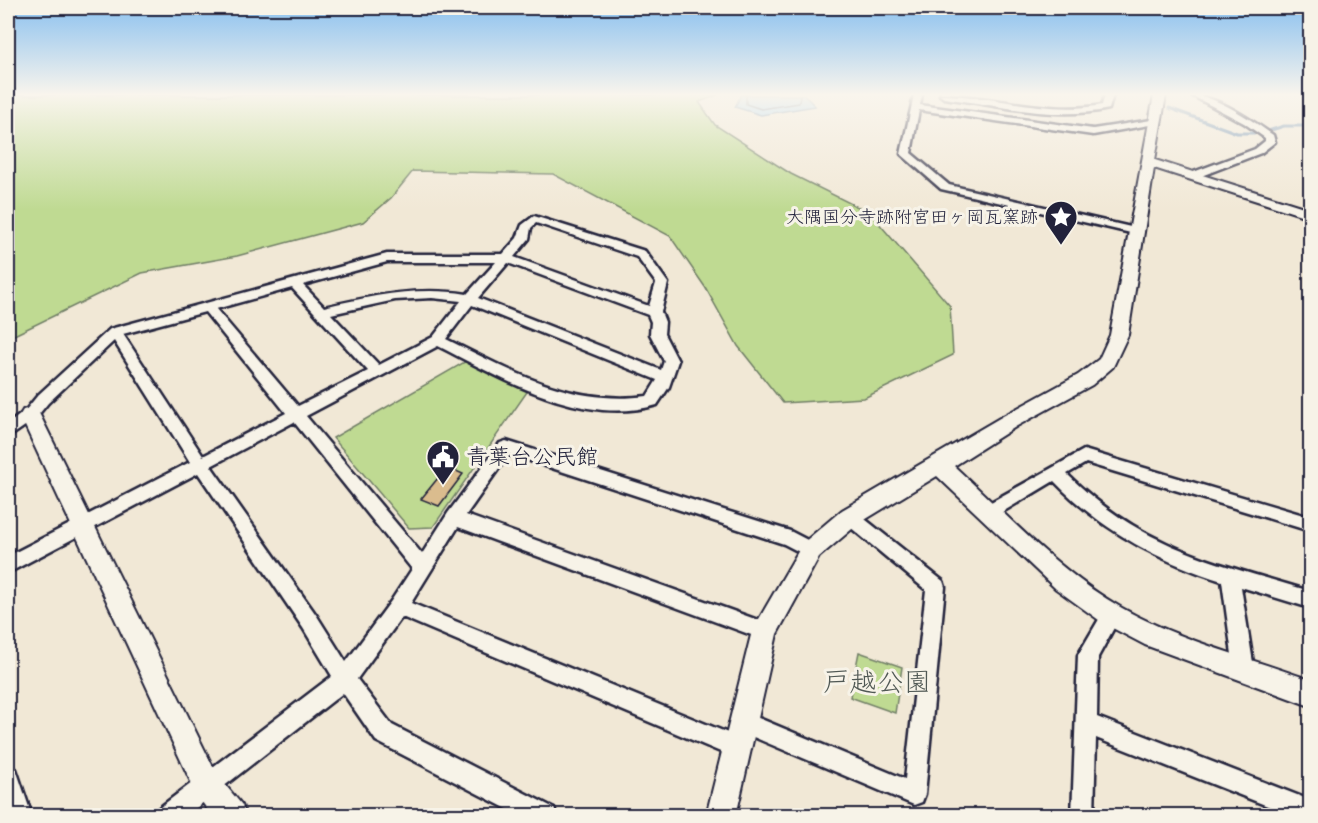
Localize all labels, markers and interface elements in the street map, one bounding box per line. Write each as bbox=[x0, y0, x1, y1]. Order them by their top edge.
place icon: 大隅国分寺跡附宮田ヶ岡瓦窯跡 bbox=[1043, 199, 1079, 246]
place label: 大隅国分寺跡附宮田ヶ岡瓦窯跡 bbox=[786, 207, 1038, 228]
public building icon: 青葉台公民館 bbox=[425, 439, 461, 486]
place label: 青葉台公民館 bbox=[466, 444, 598, 470]
park label: 戸越公園 bbox=[823, 667, 931, 698]

